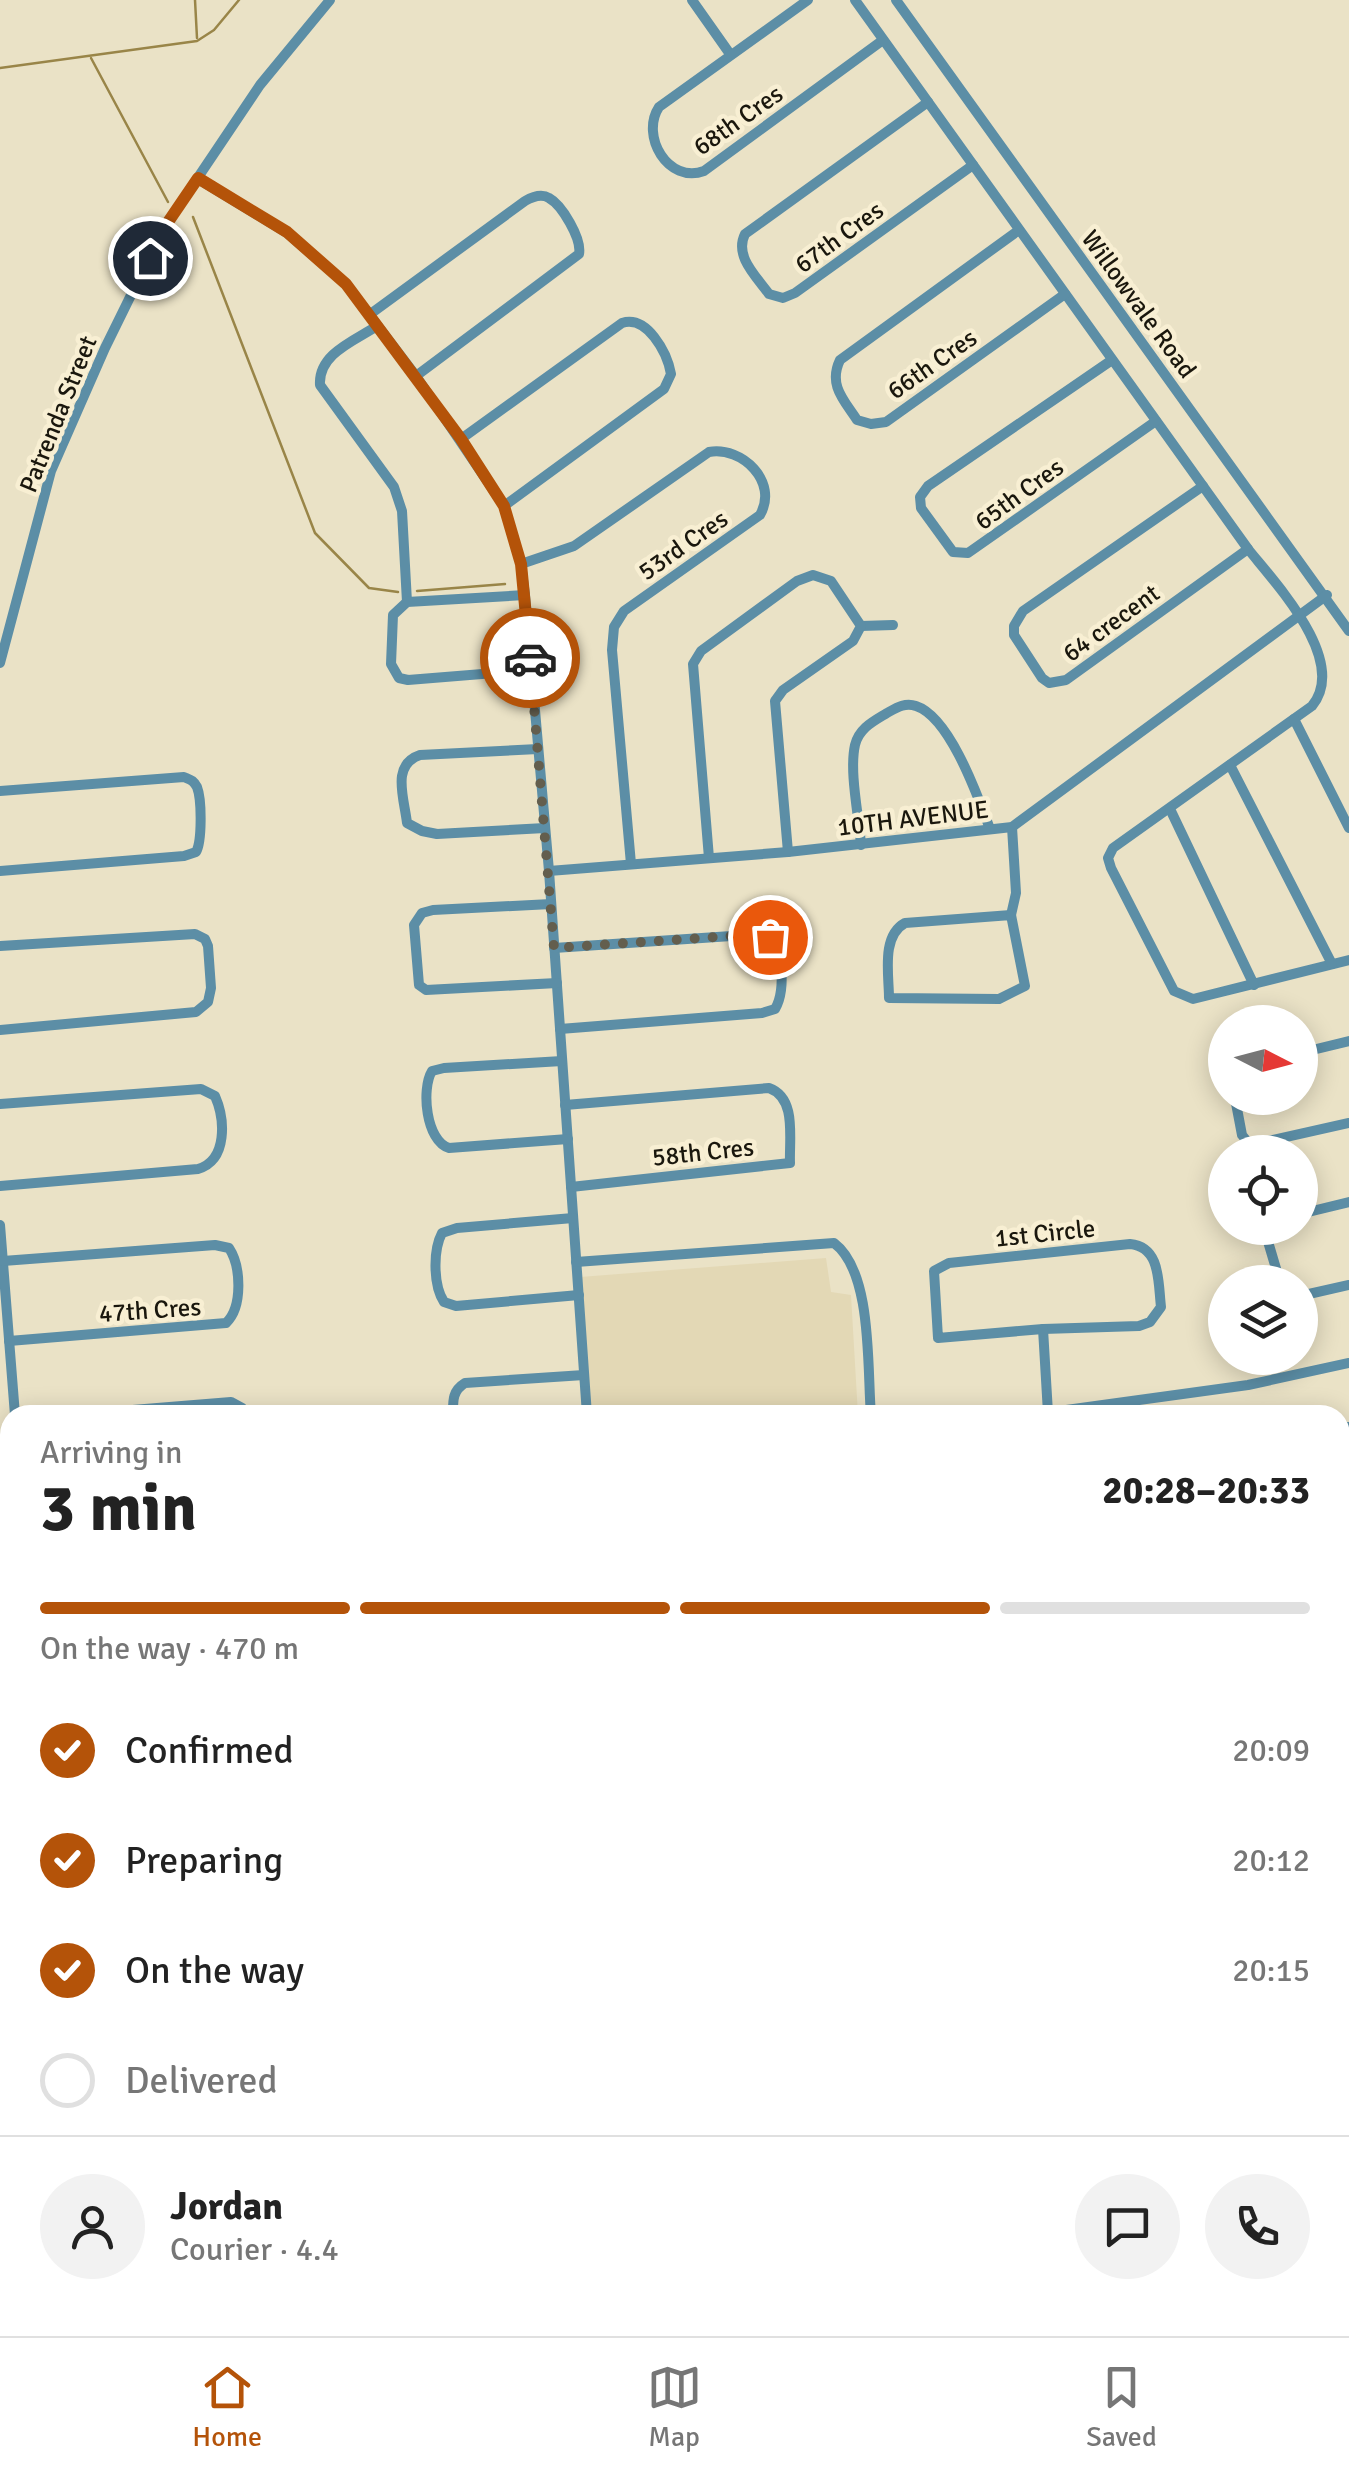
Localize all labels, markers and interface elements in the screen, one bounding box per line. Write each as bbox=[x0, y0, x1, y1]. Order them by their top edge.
street label: 68th Cres bbox=[687, 78, 789, 162]
street label: 67th Cres bbox=[789, 194, 889, 280]
pin bbox=[108, 216, 193, 301]
street label: Willowvale Road bbox=[1075, 224, 1203, 384]
icon: home bbox=[123, 231, 178, 286]
street label: 66th Cres bbox=[881, 322, 983, 406]
street label: Patrenda Street bbox=[12, 331, 104, 497]
street label: 65th Cres bbox=[969, 451, 1069, 537]
street label: 53rd Cres bbox=[632, 503, 734, 587]
street label: 64 crecent bbox=[1057, 577, 1166, 668]
courier bbox=[480, 608, 580, 708]
icon: car bbox=[503, 631, 558, 686]
street label: 10TH AVENUE bbox=[836, 793, 990, 843]
pin bbox=[728, 895, 813, 980]
icon: bag bbox=[743, 910, 798, 965]
north arrow bbox=[1208, 1005, 1318, 1115]
map controls bbox=[1208, 1005, 1318, 1375]
street label: 58th Cres bbox=[651, 1131, 755, 1173]
button: locate bbox=[1208, 1135, 1318, 1245]
street label: 1st Circle bbox=[993, 1212, 1097, 1254]
button: layers bbox=[1208, 1265, 1318, 1375]
street label: 47th Cres bbox=[98, 1291, 202, 1329]
text: Arriving in bbox=[40, 1433, 182, 1472]
text: 20:28–20:33 bbox=[1102, 1467, 1310, 1514]
text: 3 min bbox=[40, 1469, 197, 1549]
text: On the way · 470 m bbox=[40, 1629, 299, 1668]
icon: check bbox=[40, 1723, 95, 1778]
text: Confirmed bbox=[125, 1727, 294, 1774]
text: 20:09 bbox=[1232, 1731, 1310, 1770]
icon: check bbox=[40, 1833, 95, 1888]
text: Preparing bbox=[125, 1837, 283, 1884]
text: 20:12 bbox=[1232, 1841, 1310, 1880]
icon: check bbox=[40, 1943, 95, 1998]
text: On the way bbox=[125, 1947, 304, 1994]
text: 20:15 bbox=[1232, 1951, 1310, 1990]
text: Delivered bbox=[125, 2057, 278, 2104]
button: person bbox=[40, 2174, 145, 2279]
button: chat bbox=[1075, 2174, 1180, 2279]
button: phone bbox=[1205, 2174, 1310, 2279]
text: Jordan bbox=[170, 2183, 283, 2230]
text: Courier · 4.4 bbox=[170, 2230, 339, 2269]
tab: Home bbox=[192, 2360, 262, 2454]
tab: Map bbox=[647, 2360, 702, 2454]
tab: Saved bbox=[1086, 2360, 1157, 2454]

